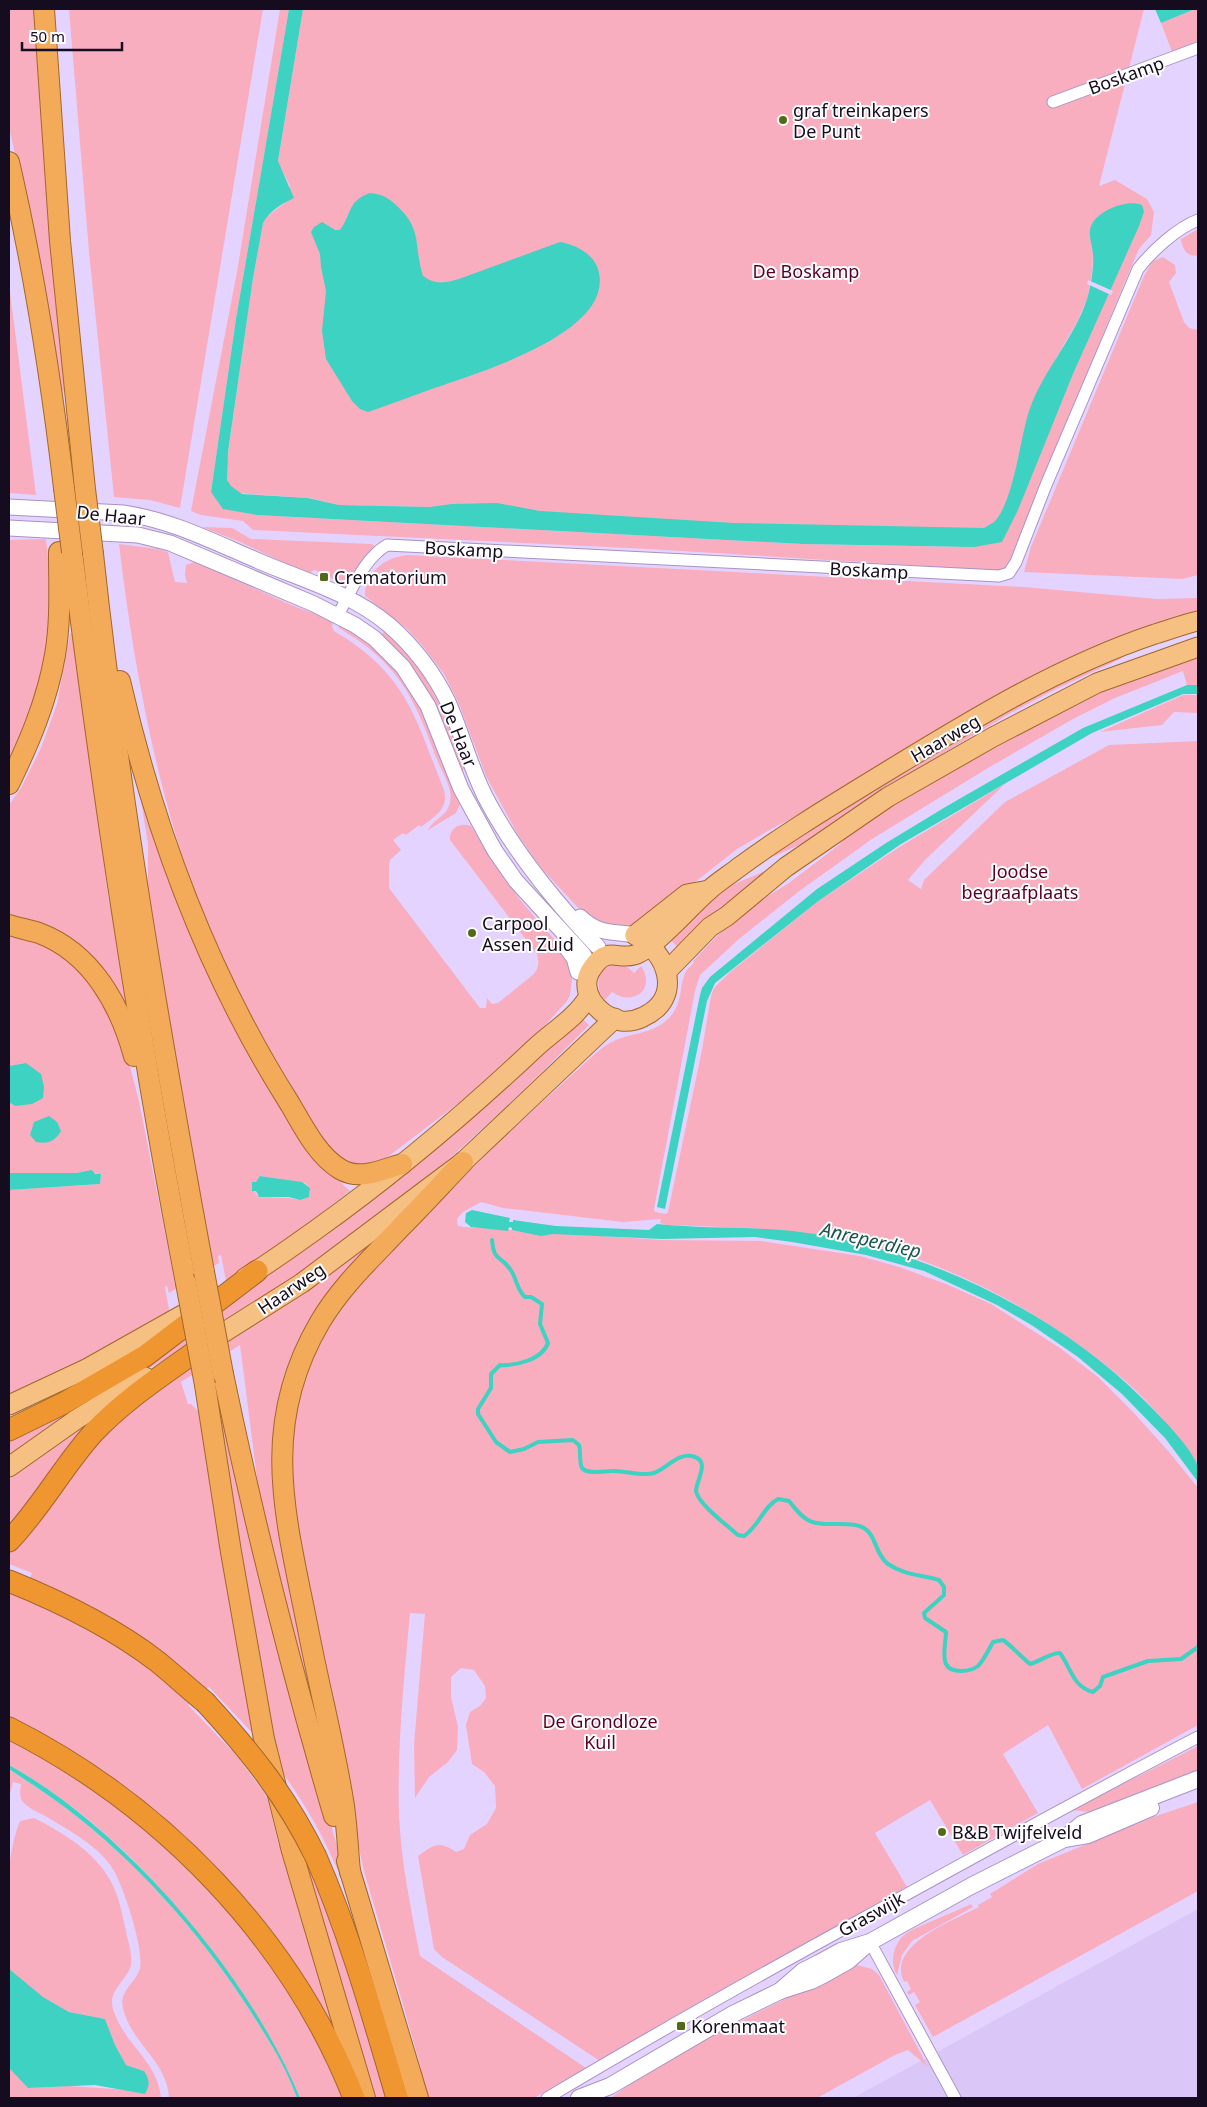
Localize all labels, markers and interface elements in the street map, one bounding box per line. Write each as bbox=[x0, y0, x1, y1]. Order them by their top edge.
scale bar bbox=[22, 20, 122, 52]
text: 50 m bbox=[30, 26, 65, 46]
street label: Boskamp bbox=[1085, 50, 1167, 100]
place label: graf treinkapers De Punt bbox=[793, 98, 929, 143]
marker: graf treinkapers De Punt bbox=[777, 114, 789, 126]
park label: De Boskamp bbox=[753, 259, 859, 283]
street label: De Haar bbox=[75, 499, 147, 531]
street label: Boskamp bbox=[424, 535, 504, 563]
street label: Boskamp bbox=[829, 556, 909, 584]
place label: Crematorium bbox=[334, 565, 447, 589]
marker: Crematorium bbox=[318, 571, 330, 583]
street label: De Haar bbox=[435, 698, 483, 771]
street label: Haarweg bbox=[906, 709, 984, 767]
park label: Joodse begraafplaats bbox=[962, 859, 1078, 904]
place label: Carpool Assen Zuid bbox=[482, 911, 574, 956]
marker: Carpool Assen Zuid bbox=[466, 927, 478, 939]
water label: Anreperdiep bbox=[816, 1215, 924, 1264]
street label: Haarweg bbox=[253, 1257, 329, 1319]
park label: De Grondloze Kuil bbox=[542, 1709, 658, 1754]
place label: B&B Twijfelveld bbox=[952, 1820, 1082, 1844]
marker: B&B Twijfelveld bbox=[936, 1826, 948, 1838]
street label: Graswijk bbox=[834, 1886, 909, 1942]
place label: Korenmaat bbox=[691, 2014, 785, 2038]
marker: Korenmaat bbox=[675, 2020, 687, 2032]

